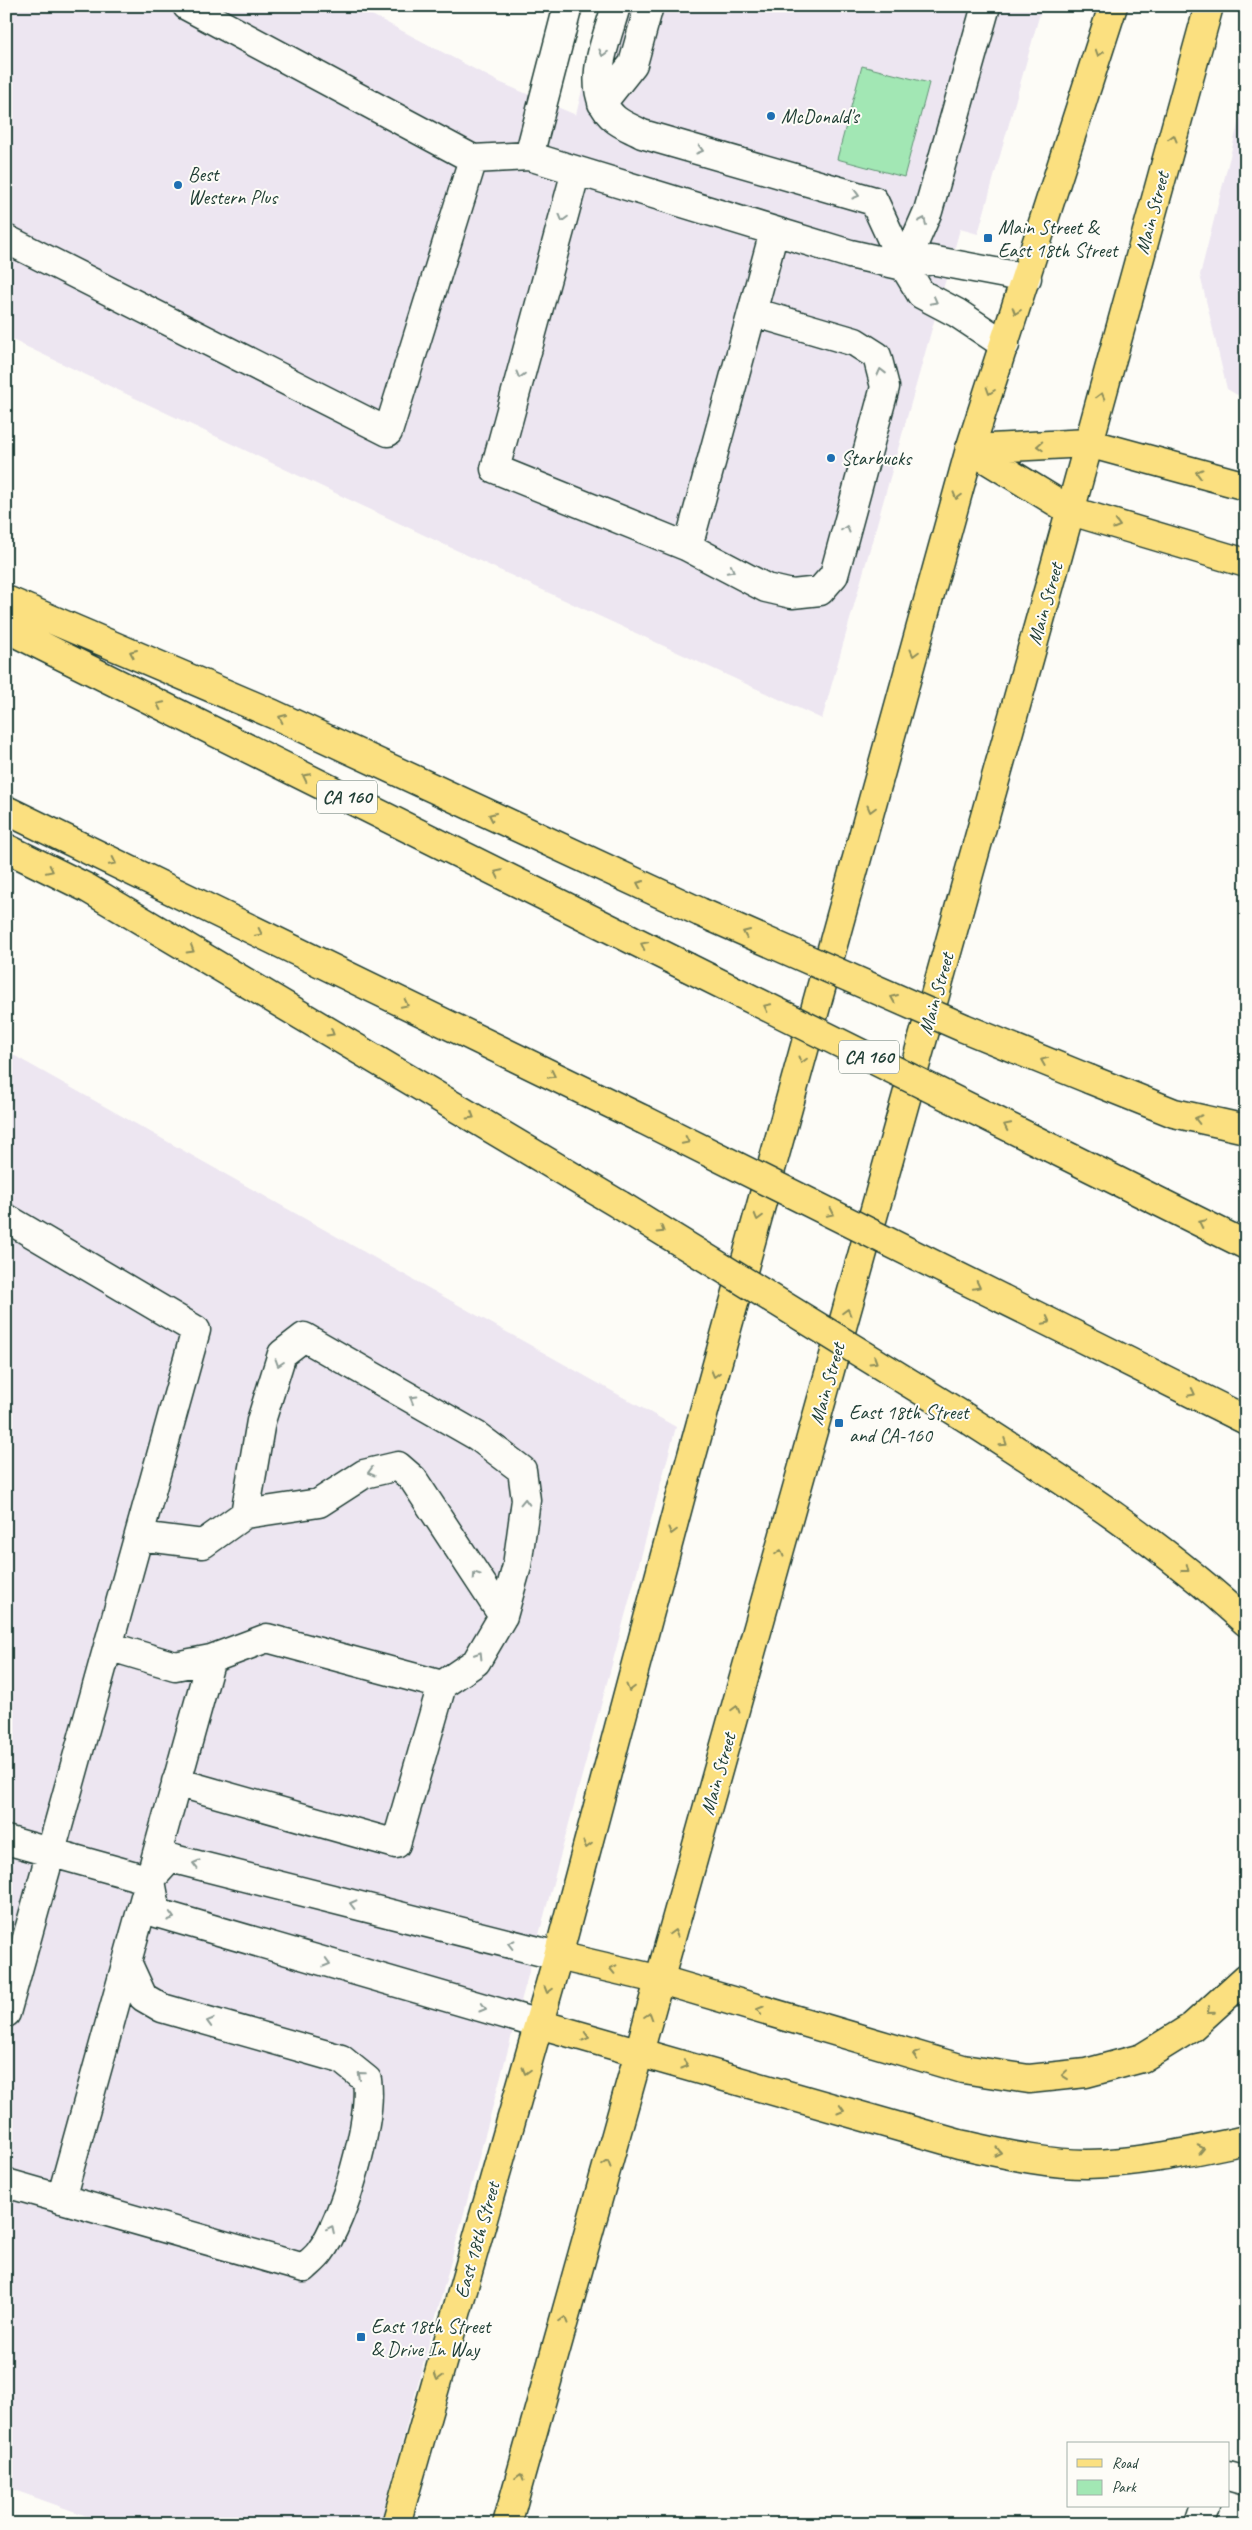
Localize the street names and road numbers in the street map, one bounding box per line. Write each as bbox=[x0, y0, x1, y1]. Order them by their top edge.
street label: Main Street bbox=[1129, 167, 1176, 257]
street label: Main Street bbox=[1021, 558, 1069, 648]
road number: CA 160 bbox=[317, 780, 377, 814]
street label: Main Street bbox=[912, 948, 960, 1038]
road number: CA 160 bbox=[839, 1040, 899, 1074]
street label: Main Street bbox=[803, 1338, 851, 1428]
street label: Main Street bbox=[694, 1728, 742, 1818]
street label: East 18th Street bbox=[449, 2177, 506, 2301]

